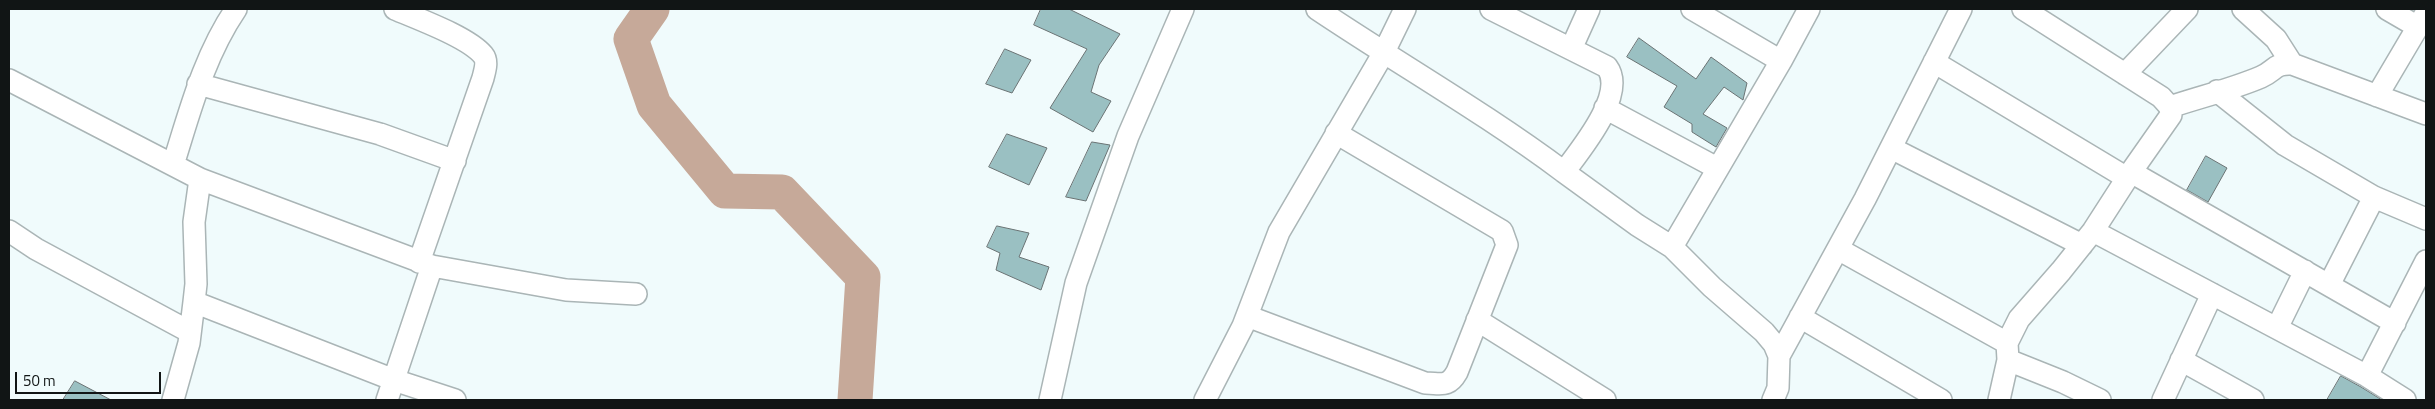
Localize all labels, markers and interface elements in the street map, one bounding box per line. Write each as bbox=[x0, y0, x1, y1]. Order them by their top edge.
scale bar bbox=[18, 362, 164, 394]
text: 50 m bbox=[23, 369, 56, 392]

